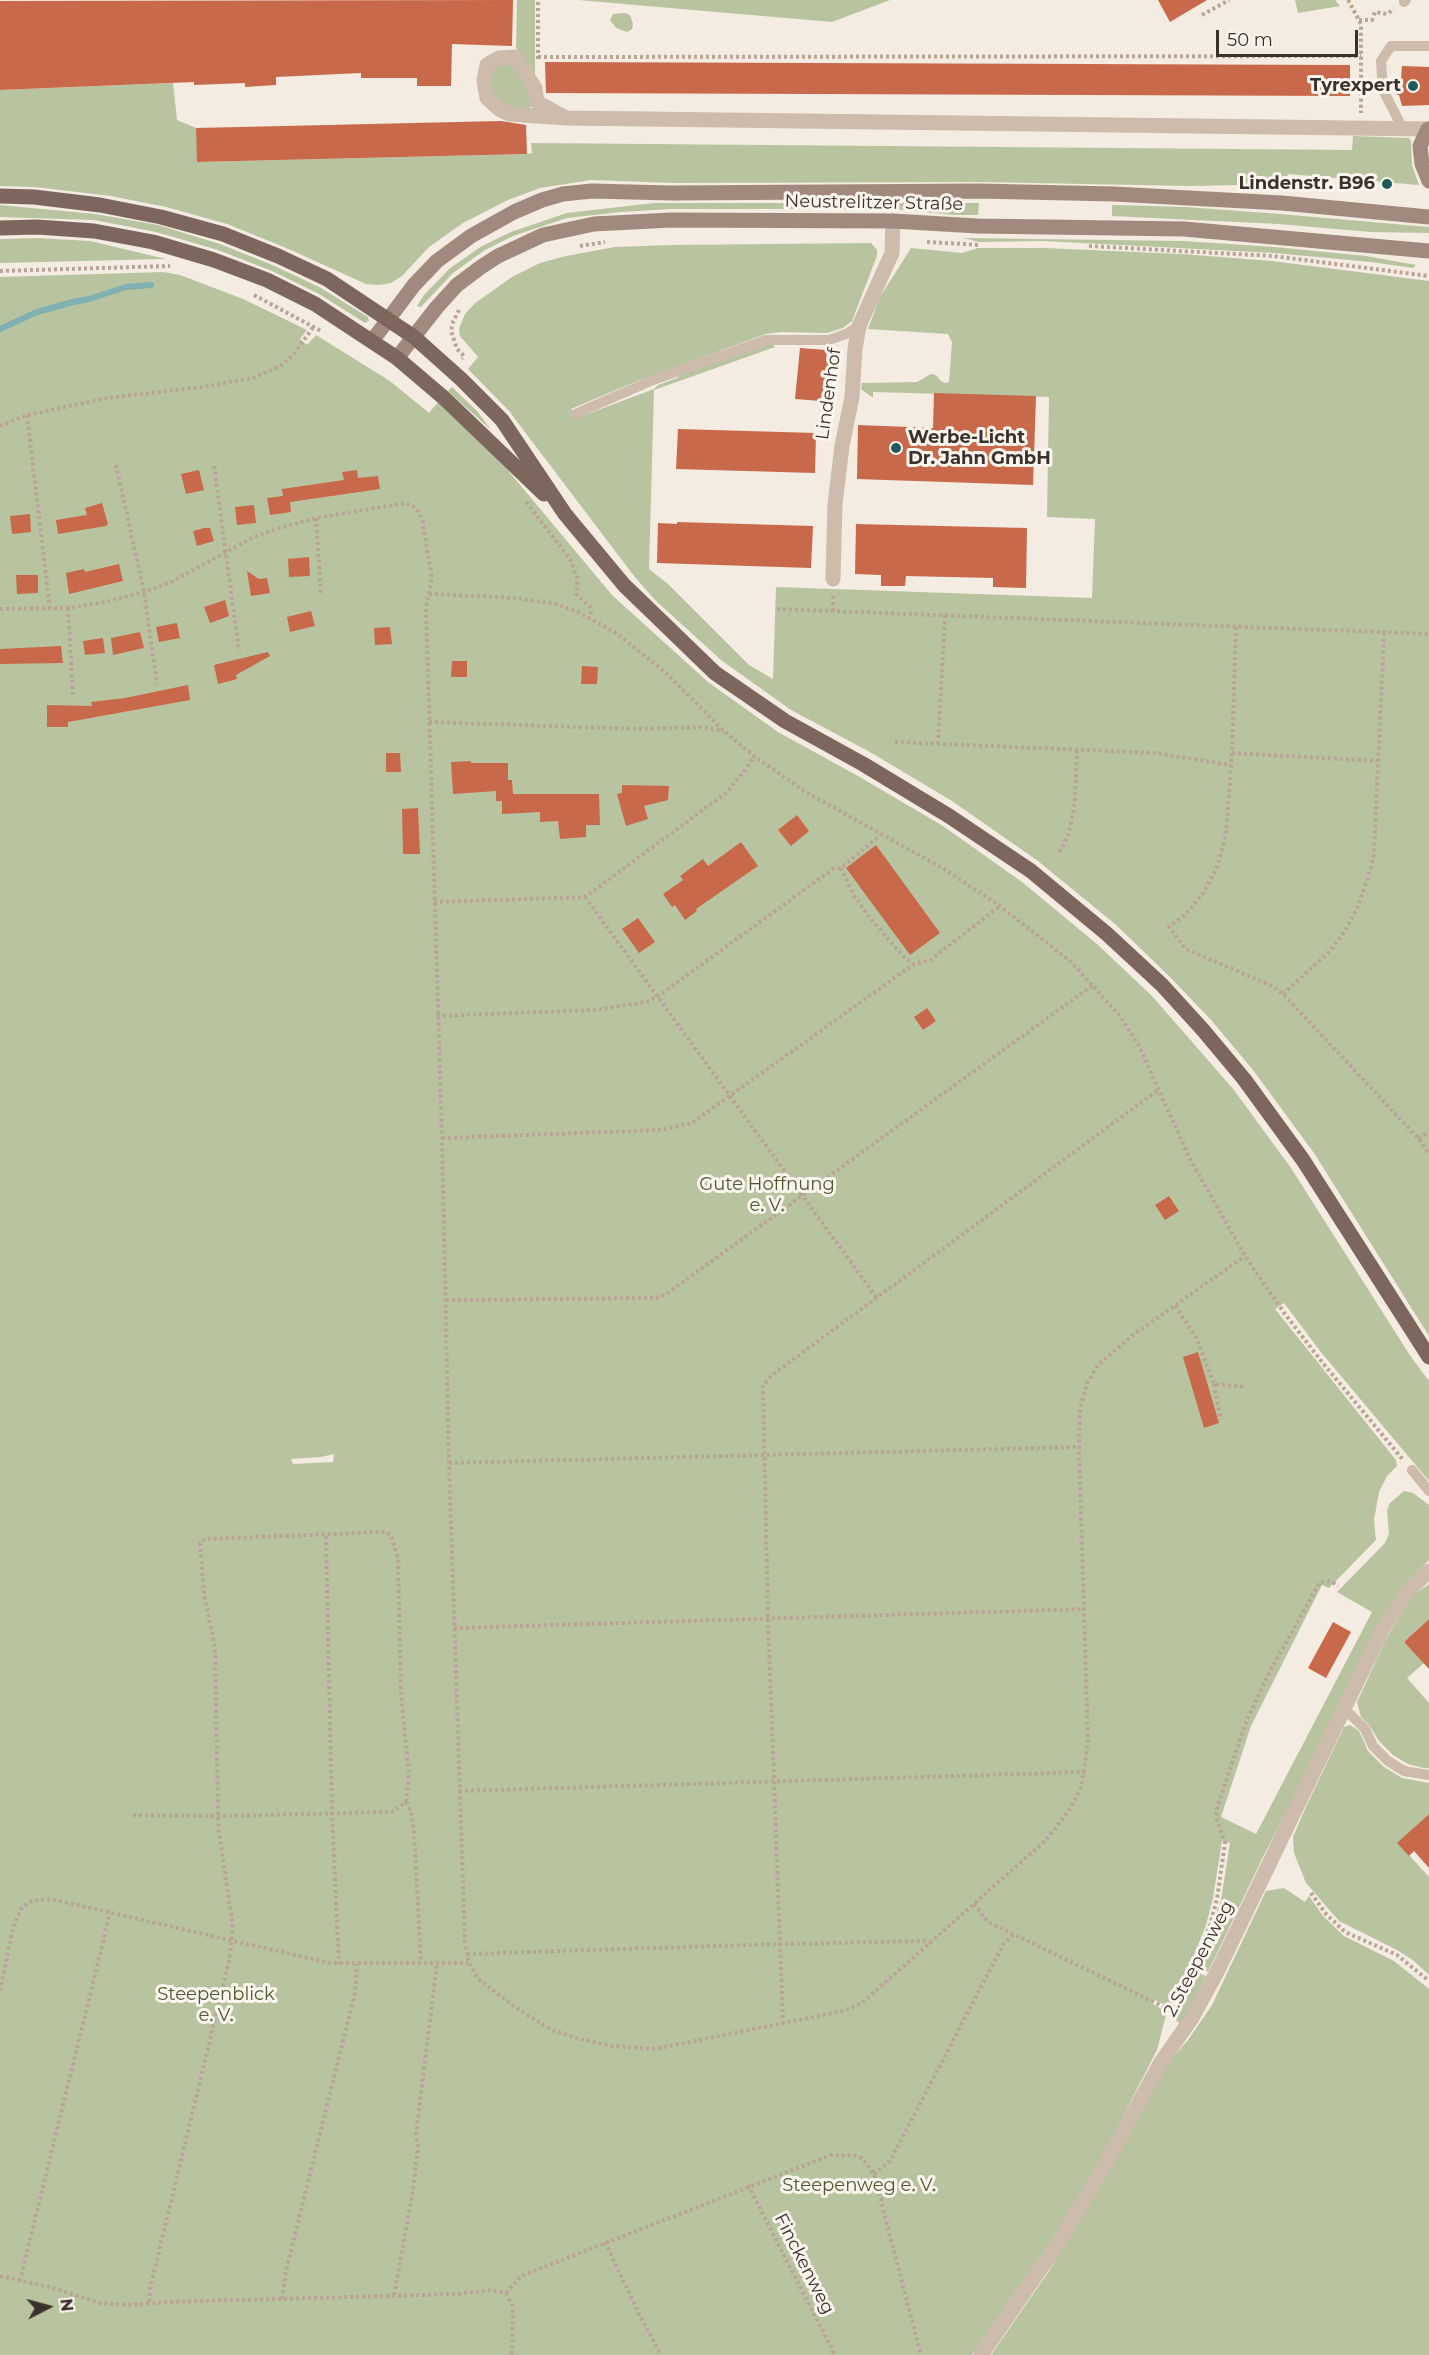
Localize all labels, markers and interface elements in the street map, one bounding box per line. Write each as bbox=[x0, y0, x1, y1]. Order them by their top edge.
scale bar bbox=[1219, 18, 1362, 56]
text: 50 m bbox=[1227, 29, 1273, 51]
place label: Tyrexpert bbox=[1310, 75, 1401, 97]
marker: Tyrexpert bbox=[1406, 79, 1420, 93]
place label: Lindenstr. B96 bbox=[1238, 173, 1375, 195]
marker: Lindenstr. B96 bbox=[1380, 177, 1394, 191]
street label: Neustrelitzer Straße bbox=[785, 191, 963, 215]
street label: Lindenhof bbox=[812, 347, 846, 441]
place label: Werbe-Licht Dr. Jahn GmbH bbox=[908, 427, 1051, 470]
marker: Werbe-Licht Dr. Jahn GmbH bbox=[889, 441, 903, 455]
park label: Gute Hoffnung e. V. bbox=[699, 1174, 835, 1216]
street label: 2.Steepenweg bbox=[1159, 1897, 1239, 2021]
park label: Steepenblick e. V. bbox=[157, 1984, 275, 2026]
park label: Steepenweg e. V. bbox=[782, 2175, 936, 2197]
street label: Finckenweg bbox=[769, 2210, 839, 2318]
north arrow bbox=[18, 2277, 78, 2337]
text: N bbox=[56, 2298, 77, 2312]

